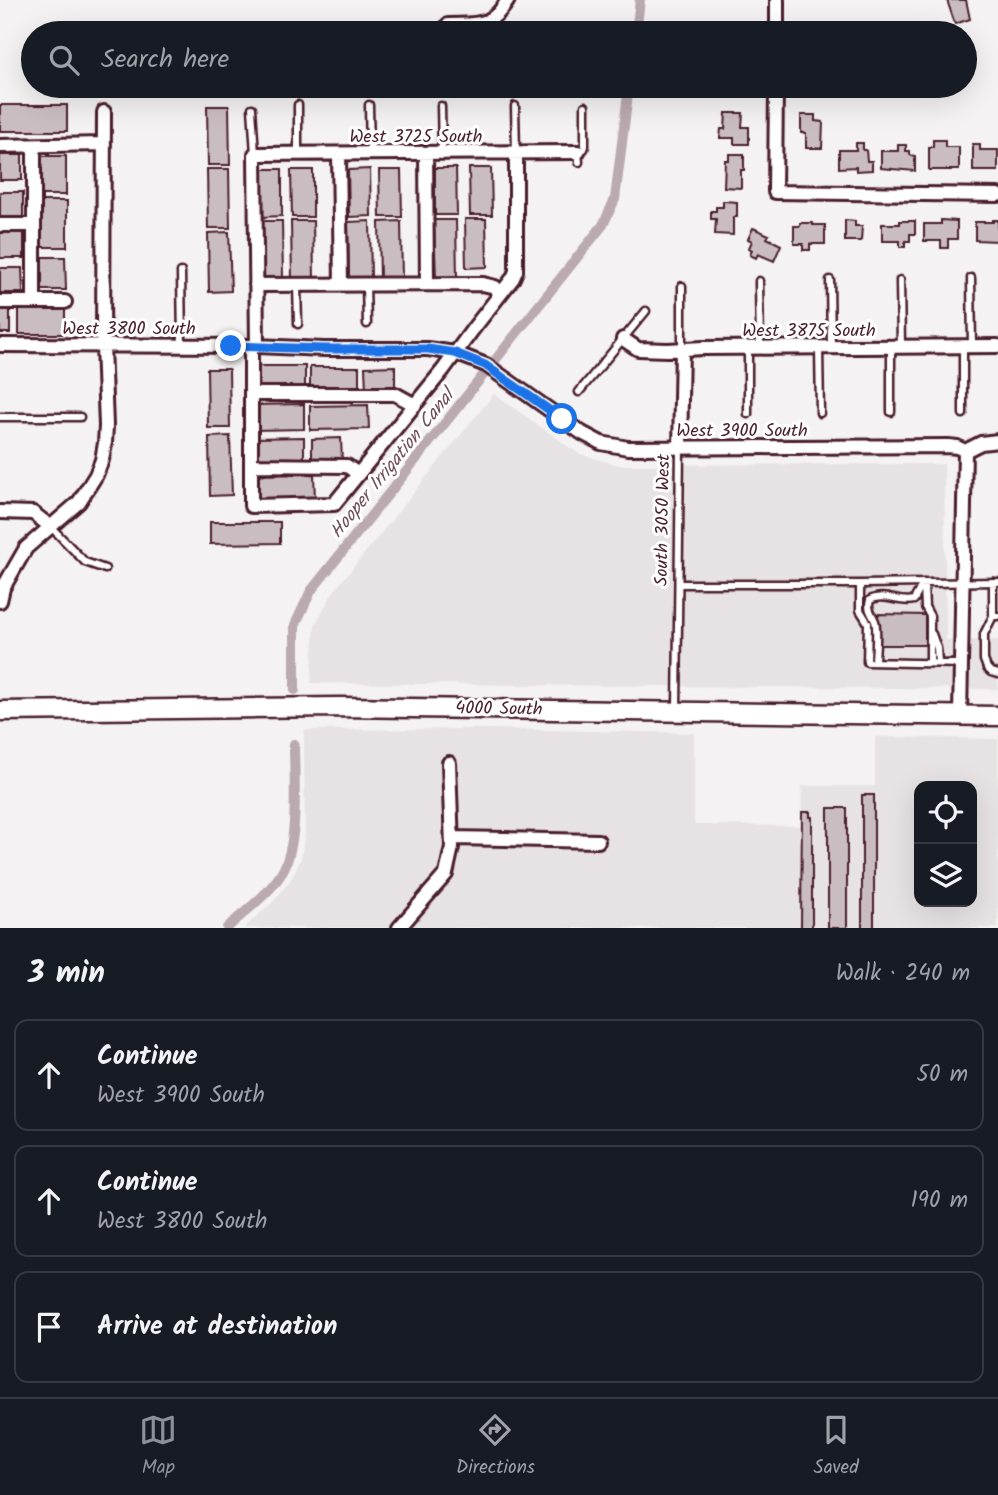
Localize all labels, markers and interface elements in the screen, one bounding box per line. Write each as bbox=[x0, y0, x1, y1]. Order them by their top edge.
search box bbox=[21, 21, 977, 98]
text: Search here bbox=[101, 39, 229, 81]
icon: search bbox=[45, 41, 83, 79]
street label: West 3725 South bbox=[350, 123, 482, 152]
street label: West 3800 South bbox=[62, 315, 196, 344]
street label: West 3875 South bbox=[742, 317, 876, 346]
route end bbox=[215, 330, 246, 361]
water label: Hooper Irrigation Canal bbox=[323, 380, 464, 545]
route start bbox=[546, 403, 577, 434]
street label: West 3900 South bbox=[676, 417, 808, 446]
street label: South 3050 West bbox=[648, 453, 679, 586]
street label: 4000 South bbox=[455, 694, 543, 725]
map controls bbox=[914, 781, 977, 907]
button: locate bbox=[914, 781, 977, 844]
button: layers bbox=[914, 844, 977, 907]
text: 3 min bbox=[28, 950, 105, 998]
text: Walk · 240 m bbox=[836, 956, 970, 992]
text: Continue bbox=[97, 1036, 198, 1078]
icon: ahead bbox=[30, 1056, 68, 1094]
text: 50 m bbox=[917, 1057, 968, 1093]
text: West 3900 South bbox=[97, 1078, 265, 1114]
text: Continue bbox=[97, 1162, 198, 1204]
icon: ahead bbox=[30, 1182, 68, 1220]
text: 190 m bbox=[911, 1183, 968, 1219]
text: West 3800 South bbox=[97, 1204, 267, 1240]
text: Arrive at destination bbox=[97, 1306, 337, 1348]
icon: arrive bbox=[30, 1308, 68, 1346]
tab: Map bbox=[139, 1411, 177, 1483]
tab: Directions bbox=[456, 1411, 535, 1483]
tab: Saved bbox=[814, 1411, 859, 1483]

